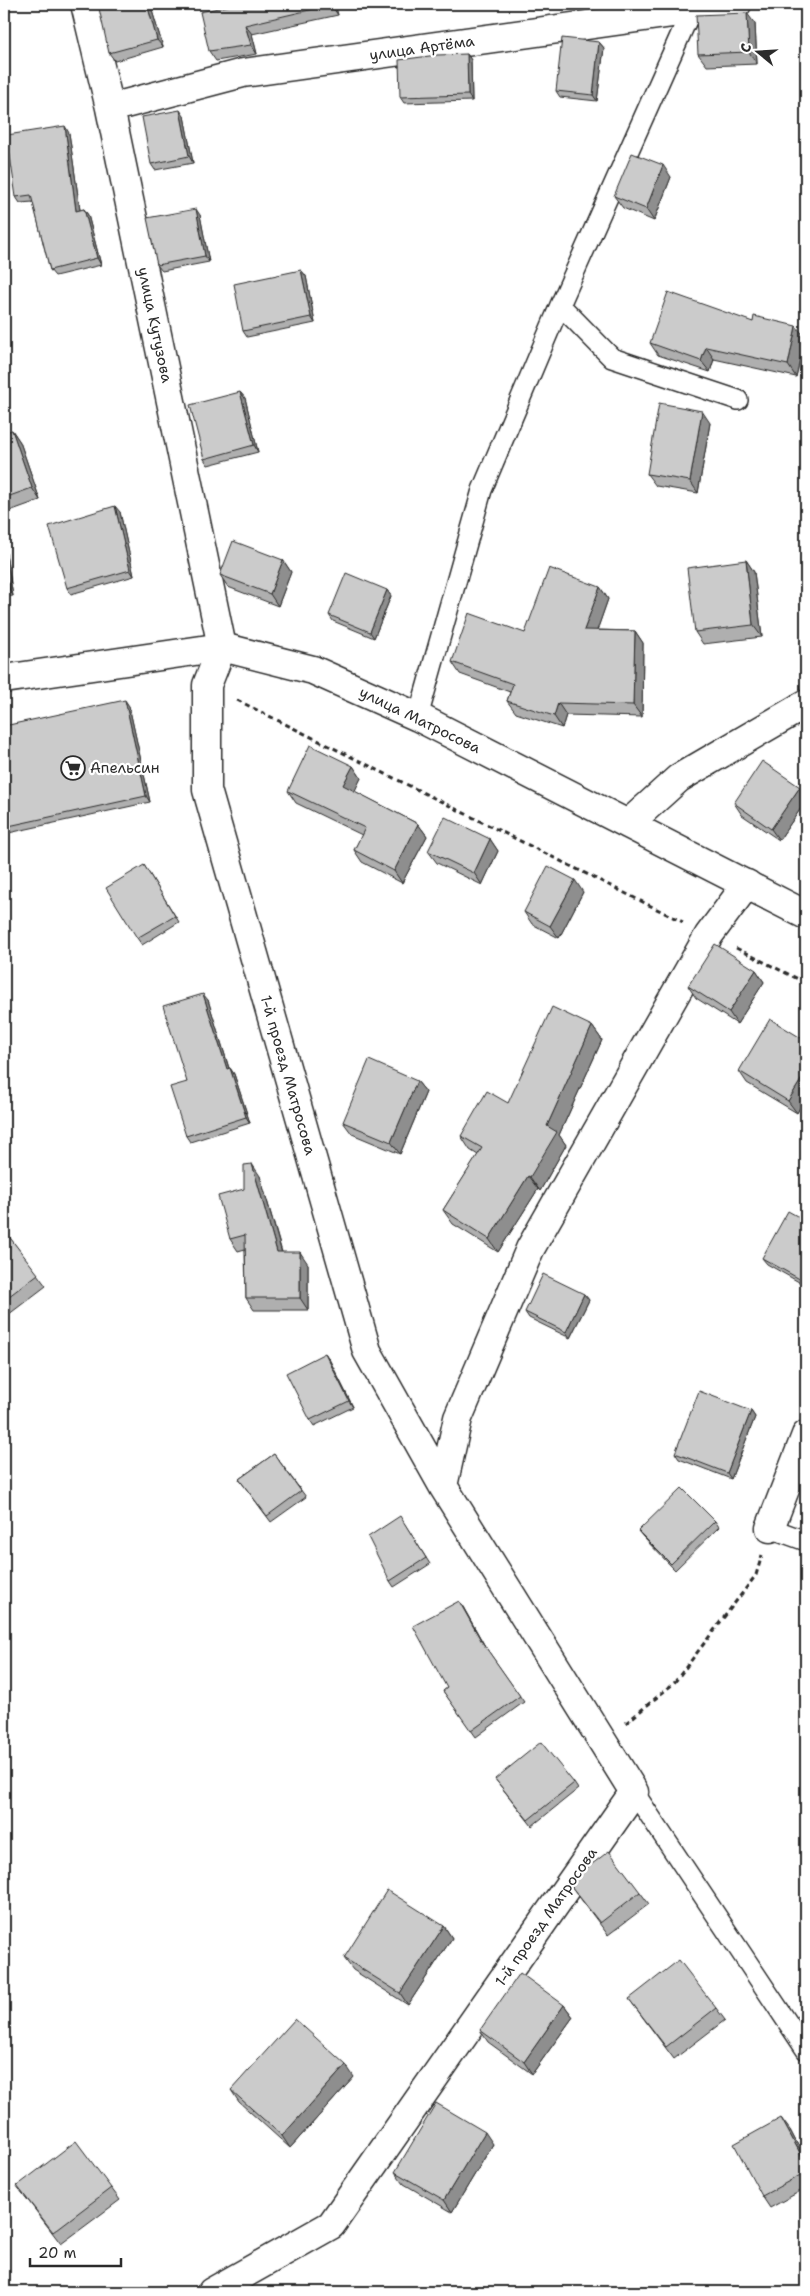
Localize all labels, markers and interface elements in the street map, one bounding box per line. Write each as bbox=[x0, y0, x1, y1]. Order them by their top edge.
north arrow bbox=[732, 28, 782, 78]
street label: улица Артёма bbox=[368, 31, 476, 65]
text: С bbox=[736, 41, 756, 55]
street label: улица Кутузова bbox=[133, 265, 177, 385]
street label: улица Матросова bbox=[356, 682, 484, 758]
supermarket icon: Апельсин bbox=[60, 755, 86, 781]
place label: Апельсин bbox=[90, 758, 160, 778]
street label: 1-й проезд Матросова bbox=[256, 993, 321, 1158]
street label: 1-й проезд Матросова bbox=[490, 1843, 602, 1990]
scale bar bbox=[30, 2236, 121, 2268]
text: 20 m bbox=[38, 2243, 77, 2263]

